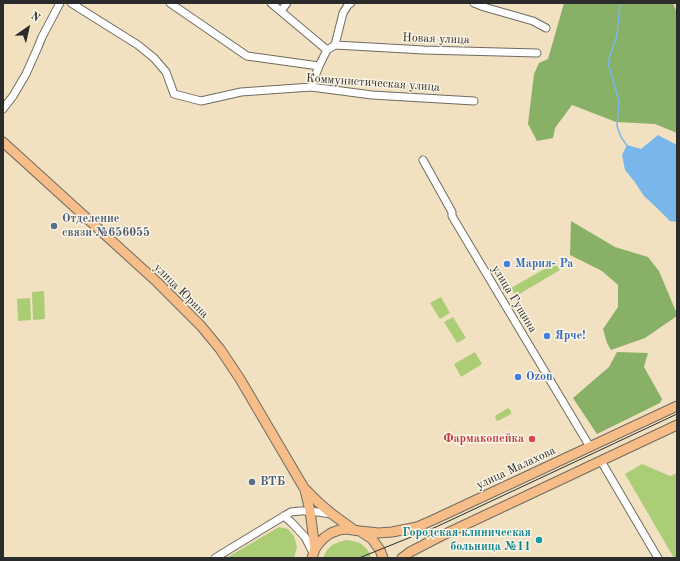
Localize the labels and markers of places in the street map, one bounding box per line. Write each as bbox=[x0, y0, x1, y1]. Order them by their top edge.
place label: Отделение связи №656055 bbox=[62, 212, 150, 240]
marker: Отделение связи №656055 bbox=[49, 221, 59, 231]
place label: Мария- Ра bbox=[515, 257, 573, 271]
marker: Мария- Ра bbox=[502, 259, 512, 269]
place label: Ярче! bbox=[555, 329, 586, 343]
marker: Ярче! bbox=[542, 331, 552, 341]
place label: Ozon bbox=[526, 370, 553, 384]
marker: Ozon bbox=[513, 372, 523, 382]
place label: Фармакопейка bbox=[443, 432, 524, 446]
marker: Фармакопейка bbox=[527, 434, 537, 444]
place label: ВТБ bbox=[260, 475, 285, 489]
marker: ВТБ bbox=[247, 477, 257, 487]
place label: Городская клиническая больница №11 bbox=[402, 526, 531, 554]
marker: Городская клиническая больница №11 bbox=[534, 535, 544, 545]

